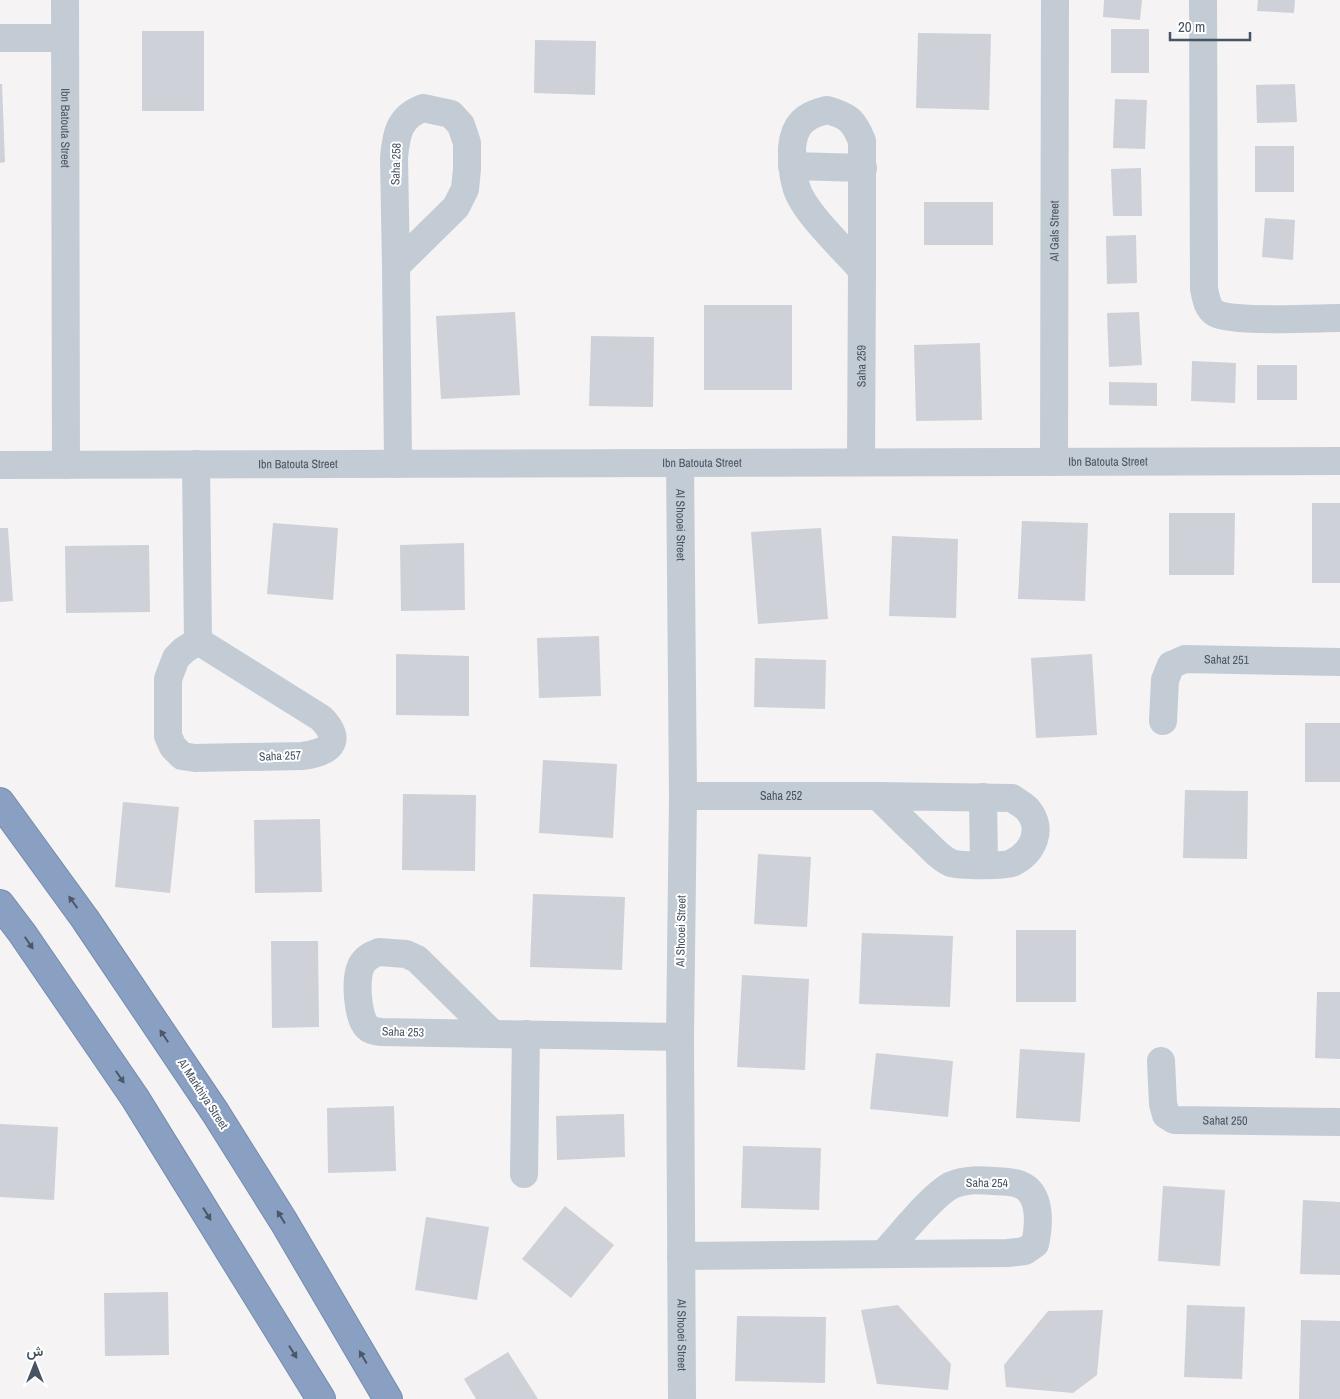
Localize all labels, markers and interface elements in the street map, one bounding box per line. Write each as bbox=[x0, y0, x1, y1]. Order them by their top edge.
scale bar bbox=[1170, 10, 1250, 42]
text: 20 m bbox=[1178, 16, 1205, 37]
street label: Ibn Batouta Street bbox=[57, 88, 73, 168]
street label: Saha 258 bbox=[387, 143, 405, 185]
street label: Al Gals Street bbox=[1046, 200, 1063, 262]
street label: Saha 259 bbox=[853, 345, 870, 387]
street label: Ibn Batouta Street bbox=[1068, 454, 1148, 470]
street label: Ibn Batouta Street bbox=[662, 455, 742, 471]
street label: Ibn Batouta Street bbox=[258, 456, 338, 472]
street label: Al Shooei Street bbox=[672, 488, 689, 561]
street label: Sahat 251 bbox=[1204, 651, 1250, 668]
street label: Saha 257 bbox=[259, 747, 302, 765]
street label: Saha 252 bbox=[760, 788, 802, 804]
street label: Al Shooei Street bbox=[672, 895, 690, 968]
one-way arrow bbox=[67, 896, 78, 909]
one-way arrow bbox=[24, 936, 34, 950]
street label: Saha 253 bbox=[382, 1023, 424, 1041]
one-way arrow bbox=[159, 1029, 169, 1043]
street label: Al Markhiya Street bbox=[174, 1055, 232, 1133]
one-way arrow bbox=[115, 1070, 125, 1084]
street label: Sahat 250 bbox=[1203, 1112, 1248, 1129]
street label: Saha 254 bbox=[966, 1175, 1009, 1191]
one-way arrow bbox=[203, 1208, 212, 1221]
one-way arrow bbox=[276, 1210, 285, 1223]
street label: Al Shooei Street bbox=[673, 1298, 690, 1371]
north arrow bbox=[10, 1339, 60, 1389]
text: ش bbox=[27, 1342, 44, 1360]
one-way arrow bbox=[288, 1346, 298, 1359]
one-way arrow bbox=[359, 1350, 367, 1364]

